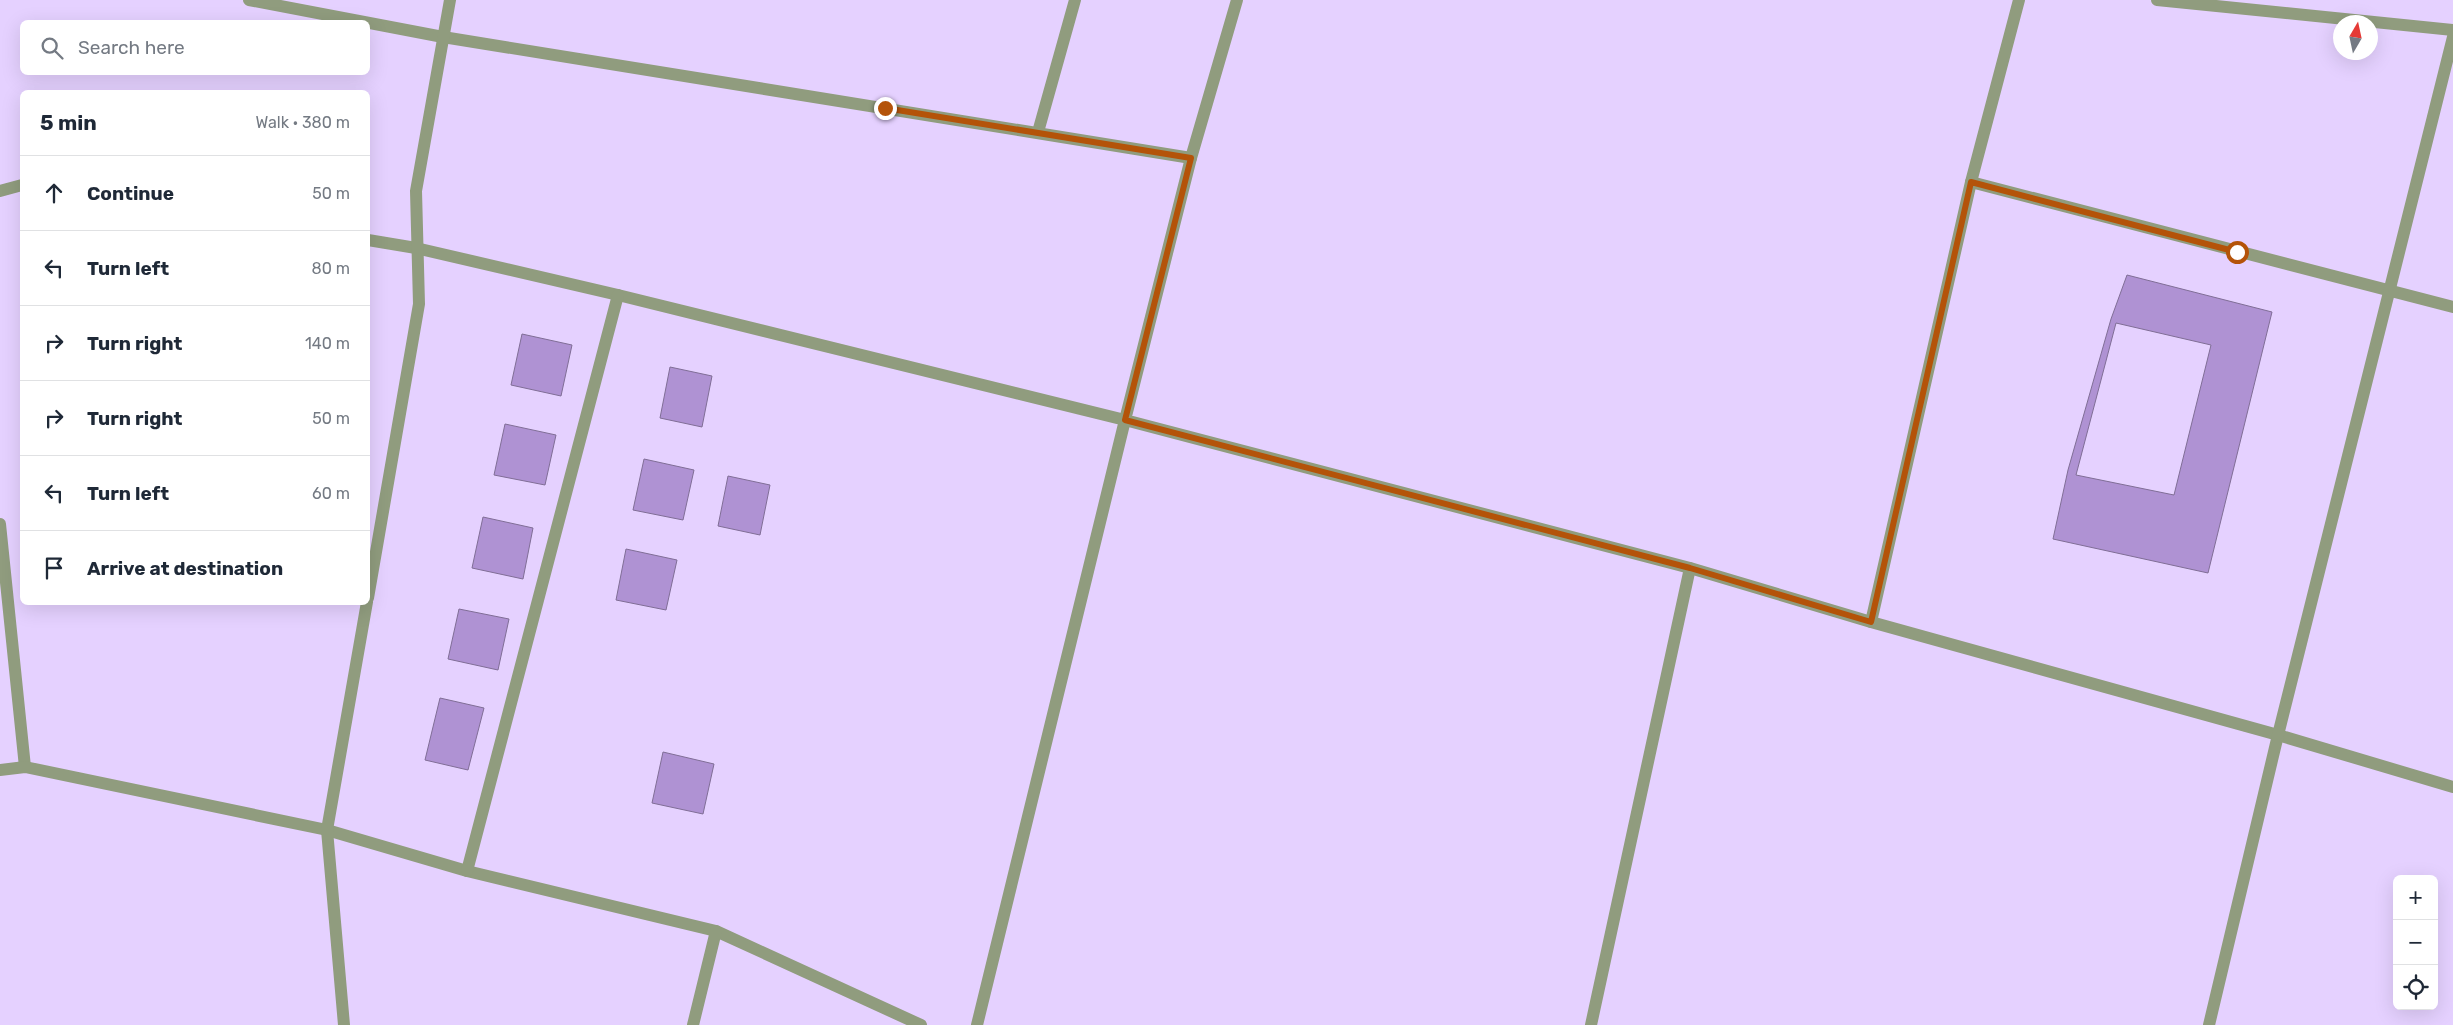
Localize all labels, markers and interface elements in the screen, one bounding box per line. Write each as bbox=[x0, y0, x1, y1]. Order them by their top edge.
north arrow bbox=[2333, 15, 2378, 60]
search box bbox=[20, 20, 370, 75]
icon: search bbox=[38, 34, 66, 62]
text: Search here bbox=[78, 36, 185, 59]
route end bbox=[874, 97, 897, 120]
text: 5 min bbox=[40, 110, 97, 135]
text: Walk · 380 m bbox=[256, 113, 350, 132]
icon: ahead bbox=[40, 179, 68, 207]
text: Continue bbox=[87, 182, 174, 205]
text: 50 m bbox=[312, 184, 350, 203]
route start bbox=[2226, 241, 2249, 264]
icon: left bbox=[40, 254, 68, 282]
text: Turn left bbox=[87, 257, 169, 280]
text: 80 m bbox=[312, 259, 350, 278]
icon: right bbox=[40, 329, 68, 357]
text: Turn right bbox=[87, 332, 182, 355]
text: 140 m bbox=[305, 334, 350, 353]
icon: right bbox=[40, 404, 68, 432]
text: Turn right bbox=[87, 407, 182, 430]
text: 50 m bbox=[312, 409, 350, 428]
icon: left bbox=[40, 479, 68, 507]
text: Turn left bbox=[87, 482, 169, 505]
text: 60 m bbox=[312, 484, 350, 503]
icon: arrive bbox=[40, 554, 68, 582]
text: Arrive at destination bbox=[87, 557, 283, 580]
map controls bbox=[2393, 875, 2438, 1010]
button: + bbox=[2393, 875, 2438, 920]
button: − bbox=[2393, 920, 2438, 965]
button: locate bbox=[2393, 965, 2438, 1010]

